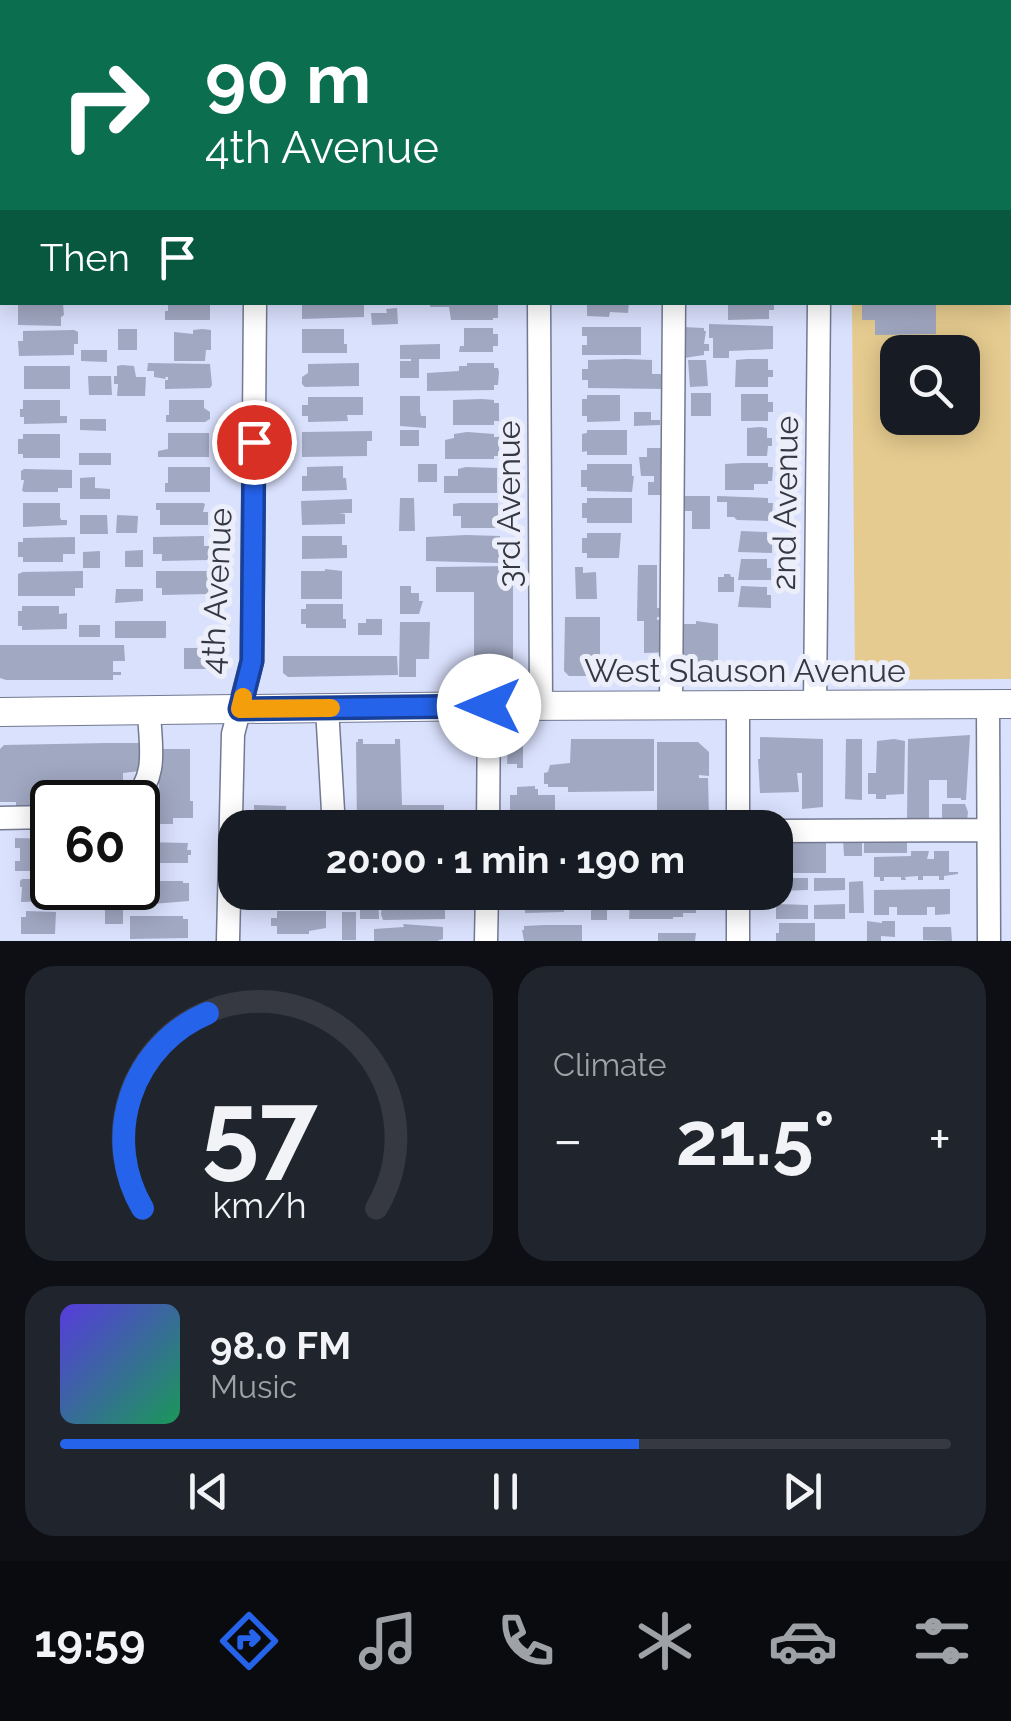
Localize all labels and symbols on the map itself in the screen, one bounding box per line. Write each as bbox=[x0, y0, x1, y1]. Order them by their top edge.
pin bbox=[212, 400, 297, 485]
street label: 2nd Avenue bbox=[765, 415, 805, 591]
street label: 3rd Avenue bbox=[490, 420, 527, 588]
street label: 4th Avenue bbox=[193, 507, 239, 675]
street label: West Slauson Avenue bbox=[584, 652, 906, 689]
position arrow bbox=[437, 654, 541, 758]
speed limit sign: 60 bbox=[30, 780, 160, 910]

